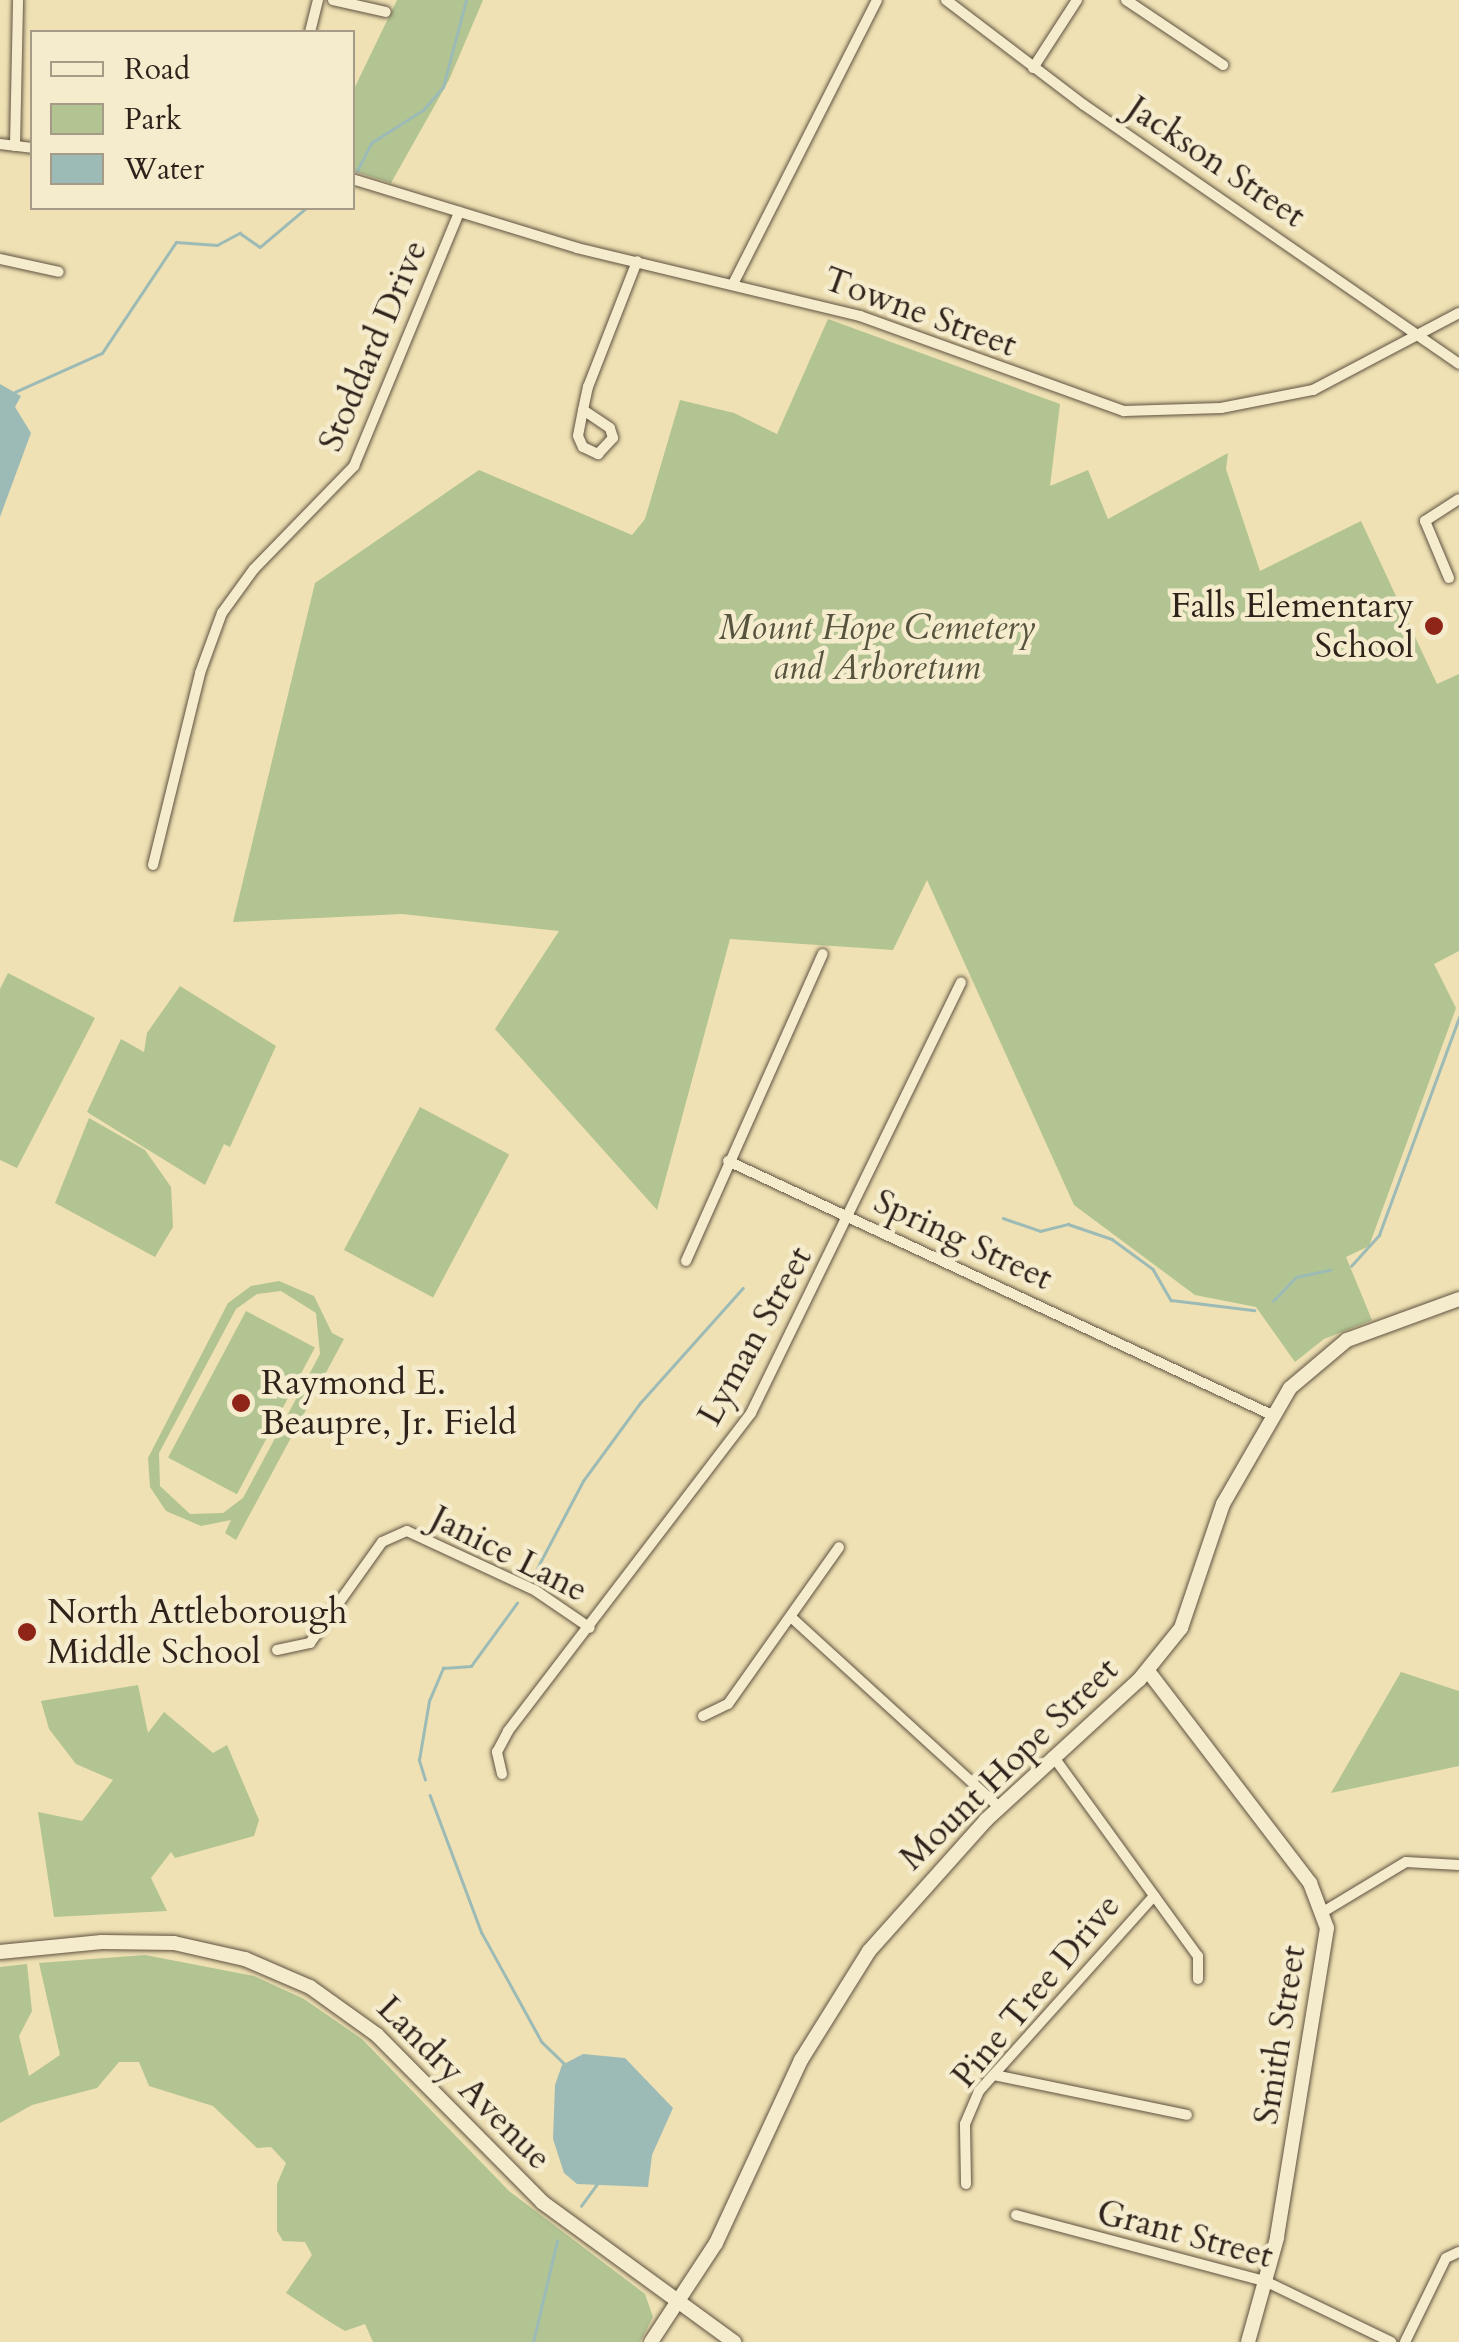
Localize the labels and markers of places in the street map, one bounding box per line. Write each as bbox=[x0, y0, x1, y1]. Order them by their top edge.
place label: Falls Elementary School bbox=[1171, 585, 1414, 667]
marker: Falls Elementary School bbox=[1423, 615, 1445, 637]
place label: Raymond E. Beaupre, Jr. Field bbox=[261, 1362, 517, 1444]
marker: Raymond E. Beaupre, Jr. Field bbox=[230, 1392, 252, 1414]
place label: North Attleborough Middle School bbox=[47, 1591, 347, 1673]
marker: North Attleborough Middle School bbox=[16, 1621, 38, 1643]

